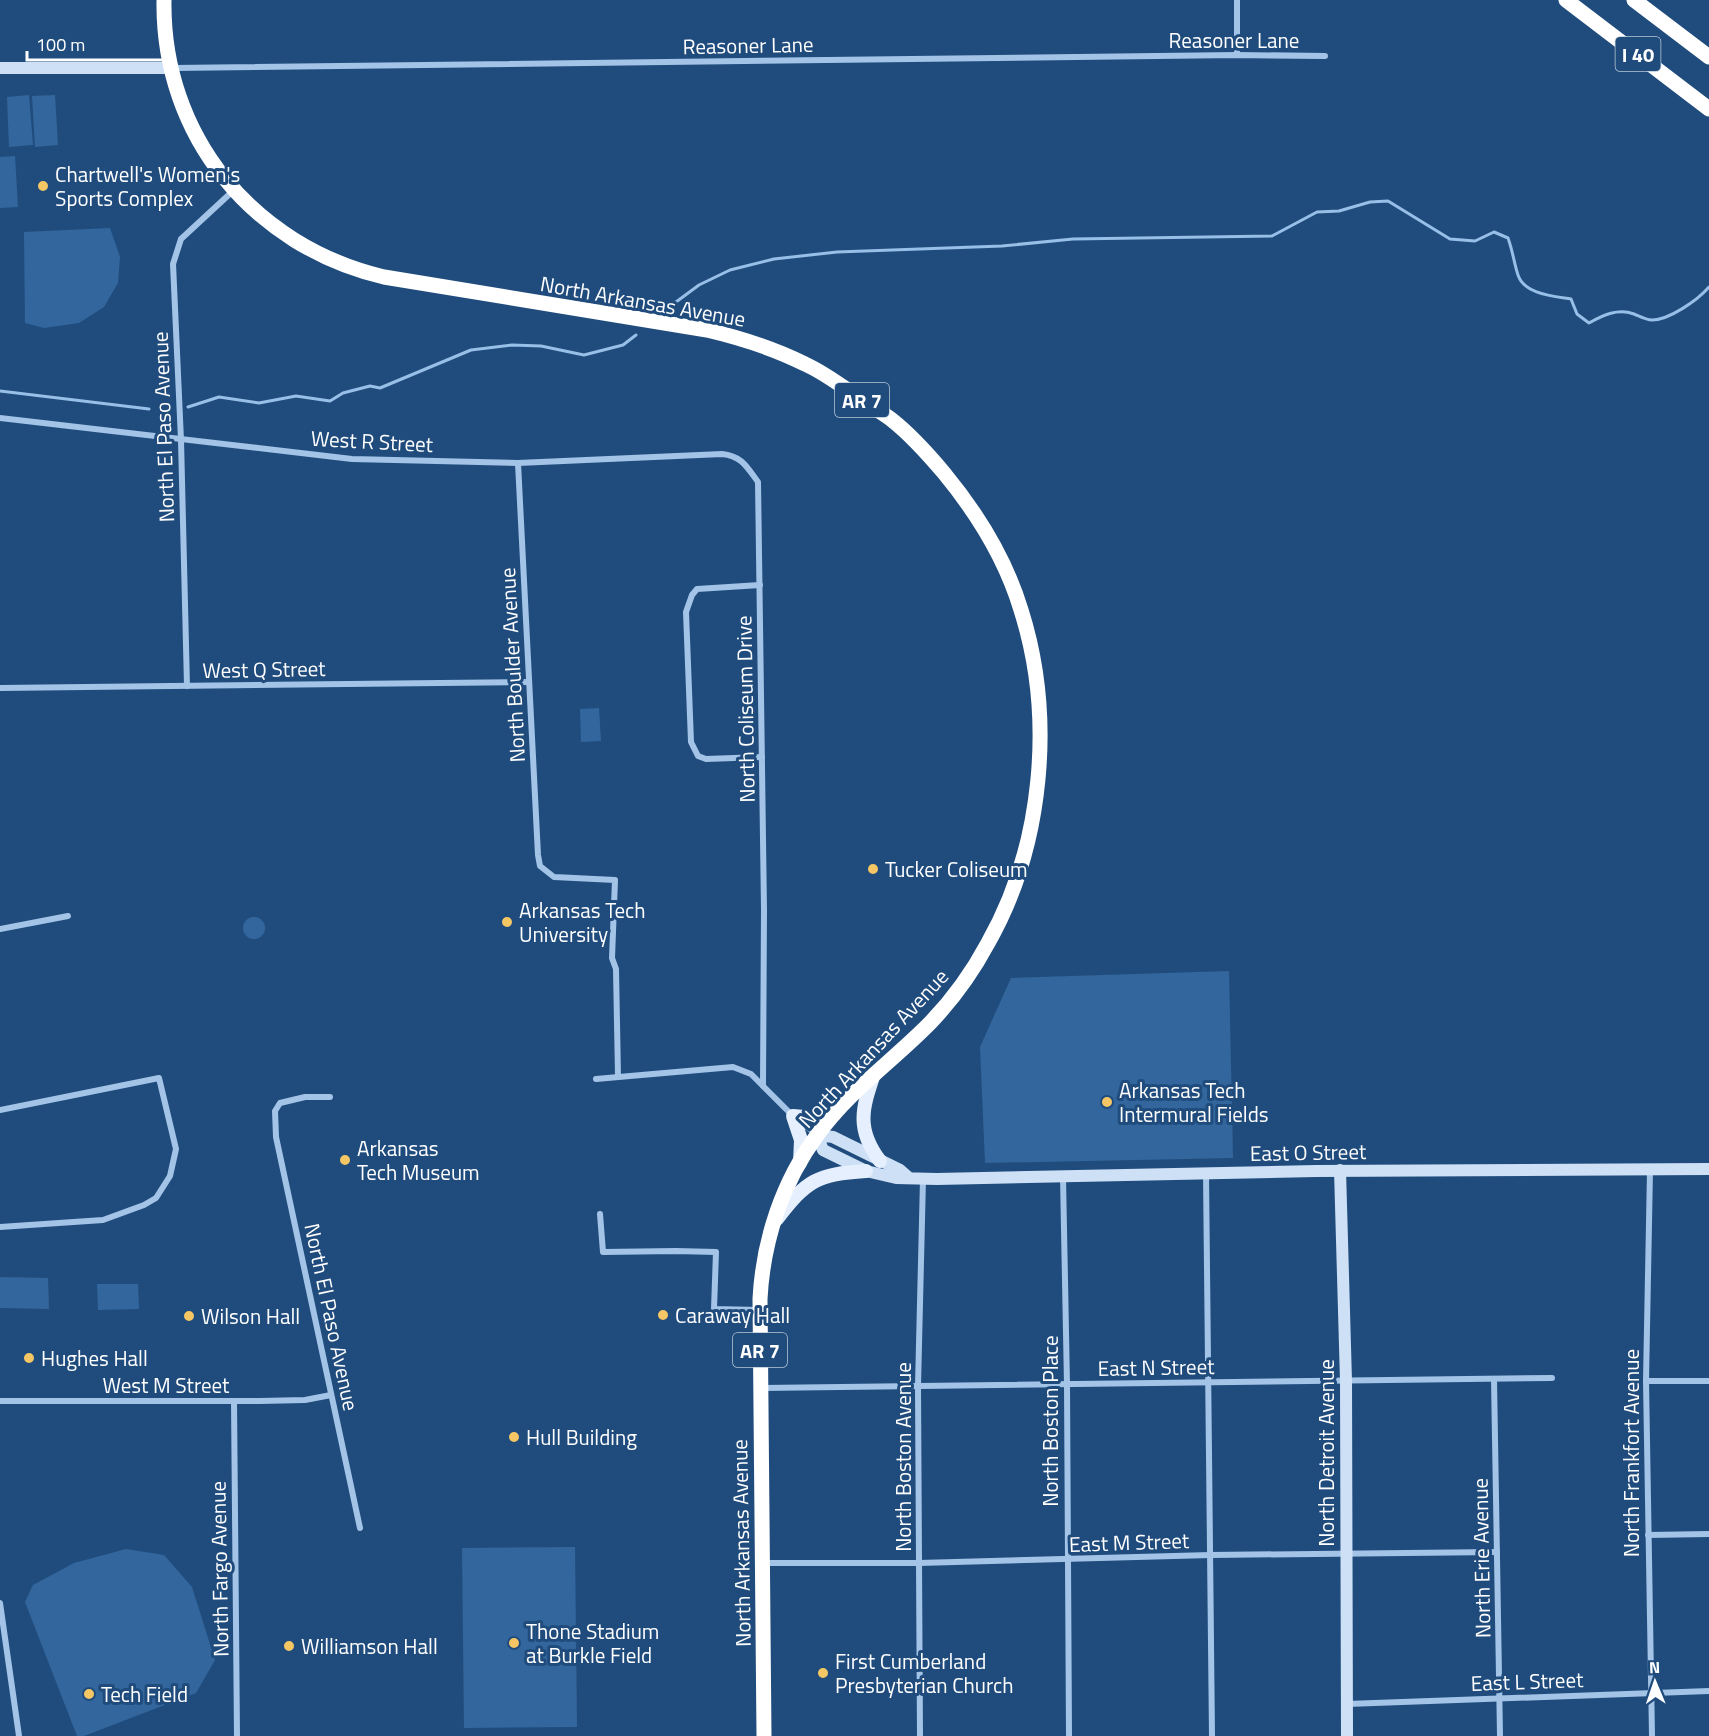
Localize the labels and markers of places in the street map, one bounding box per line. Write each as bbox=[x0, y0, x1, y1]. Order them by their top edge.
place label: Chartwell's Women's Sports Complex bbox=[55, 158, 240, 214]
marker: Chartwell's Women's Sports Complex bbox=[36, 179, 50, 193]
place label: Tucker Coliseum bbox=[885, 853, 1028, 885]
marker: Tucker Coliseum bbox=[866, 862, 880, 876]
place label: Arkansas Tech University bbox=[519, 894, 645, 950]
marker: Arkansas Tech University bbox=[500, 915, 514, 929]
place label: Arkansas Tech Intermural Fields bbox=[1119, 1074, 1269, 1130]
marker: Arkansas Tech Intermural Fields bbox=[1100, 1095, 1114, 1109]
place label: Arkansas Tech Museum bbox=[357, 1132, 480, 1188]
marker: Arkansas Tech Museum bbox=[338, 1153, 352, 1167]
place label: Caraway Hall bbox=[675, 1299, 790, 1331]
place label: Wilson Hall bbox=[201, 1300, 300, 1332]
marker: Caraway Hall bbox=[656, 1308, 670, 1322]
marker: Wilson Hall bbox=[182, 1309, 196, 1323]
place label: Hughes Hall bbox=[41, 1342, 148, 1374]
marker: Hughes Hall bbox=[22, 1351, 36, 1365]
place label: Hull Building bbox=[526, 1421, 637, 1453]
marker: Hull Building bbox=[507, 1430, 521, 1444]
place label: Thone Stadium at Burkle Field bbox=[526, 1615, 659, 1671]
place label: Williamson Hall bbox=[301, 1630, 438, 1662]
marker: Thone Stadium at Burkle Field bbox=[507, 1636, 521, 1650]
marker: Williamson Hall bbox=[282, 1639, 296, 1653]
place label: First Cumberland Presbyterian Church bbox=[835, 1645, 1013, 1701]
marker: First Cumberland Presbyterian Church bbox=[816, 1666, 830, 1680]
place label: Tech Field bbox=[101, 1678, 188, 1710]
marker: Tech Field bbox=[82, 1687, 96, 1701]

